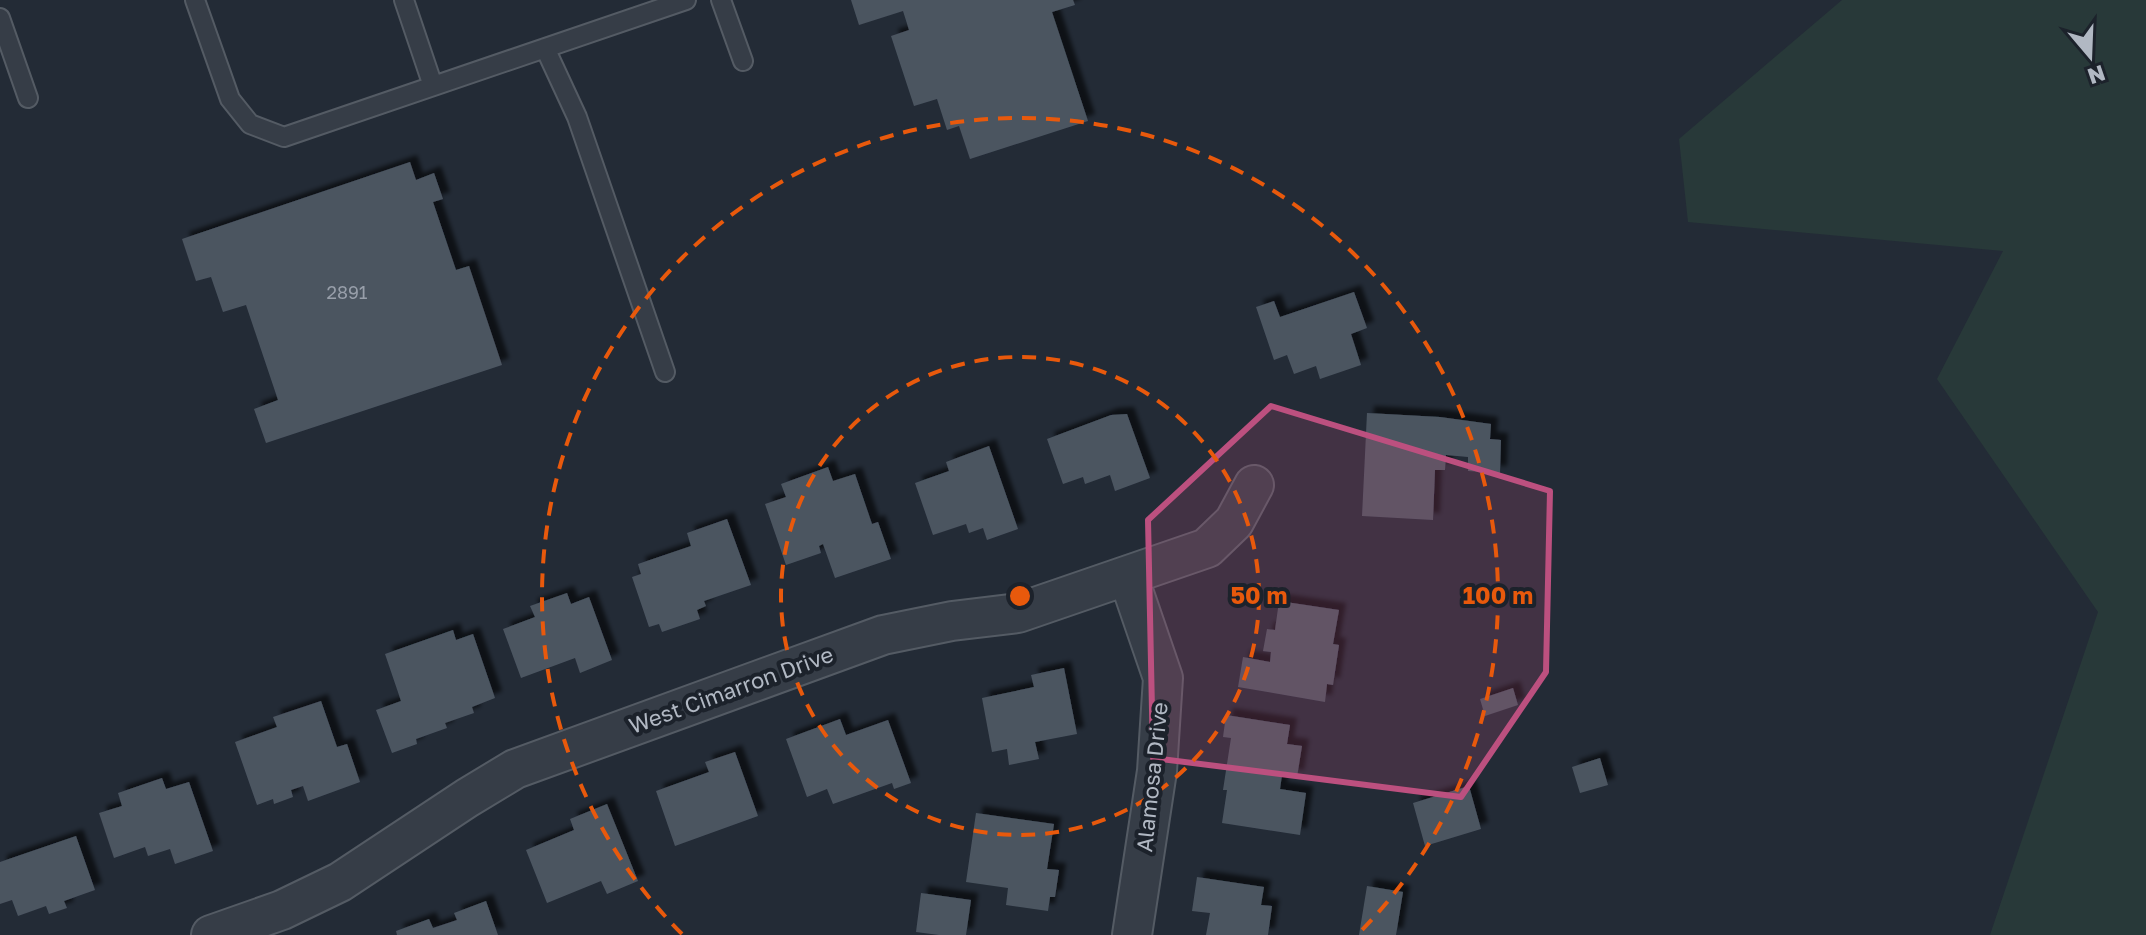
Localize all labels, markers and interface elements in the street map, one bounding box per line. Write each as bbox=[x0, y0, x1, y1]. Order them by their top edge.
north arrow bbox=[2050, 16, 2130, 96]
text: N bbox=[2084, 60, 2109, 91]
house number: 2891 bbox=[326, 281, 368, 303]
text: 50 m bbox=[1230, 580, 1288, 609]
text: 100 m bbox=[1463, 580, 1533, 609]
centre of rings bbox=[1006, 582, 1034, 610]
street label: West Cimarron Drive bbox=[625, 640, 837, 739]
street label: Alamosa Drive bbox=[1130, 701, 1173, 853]

